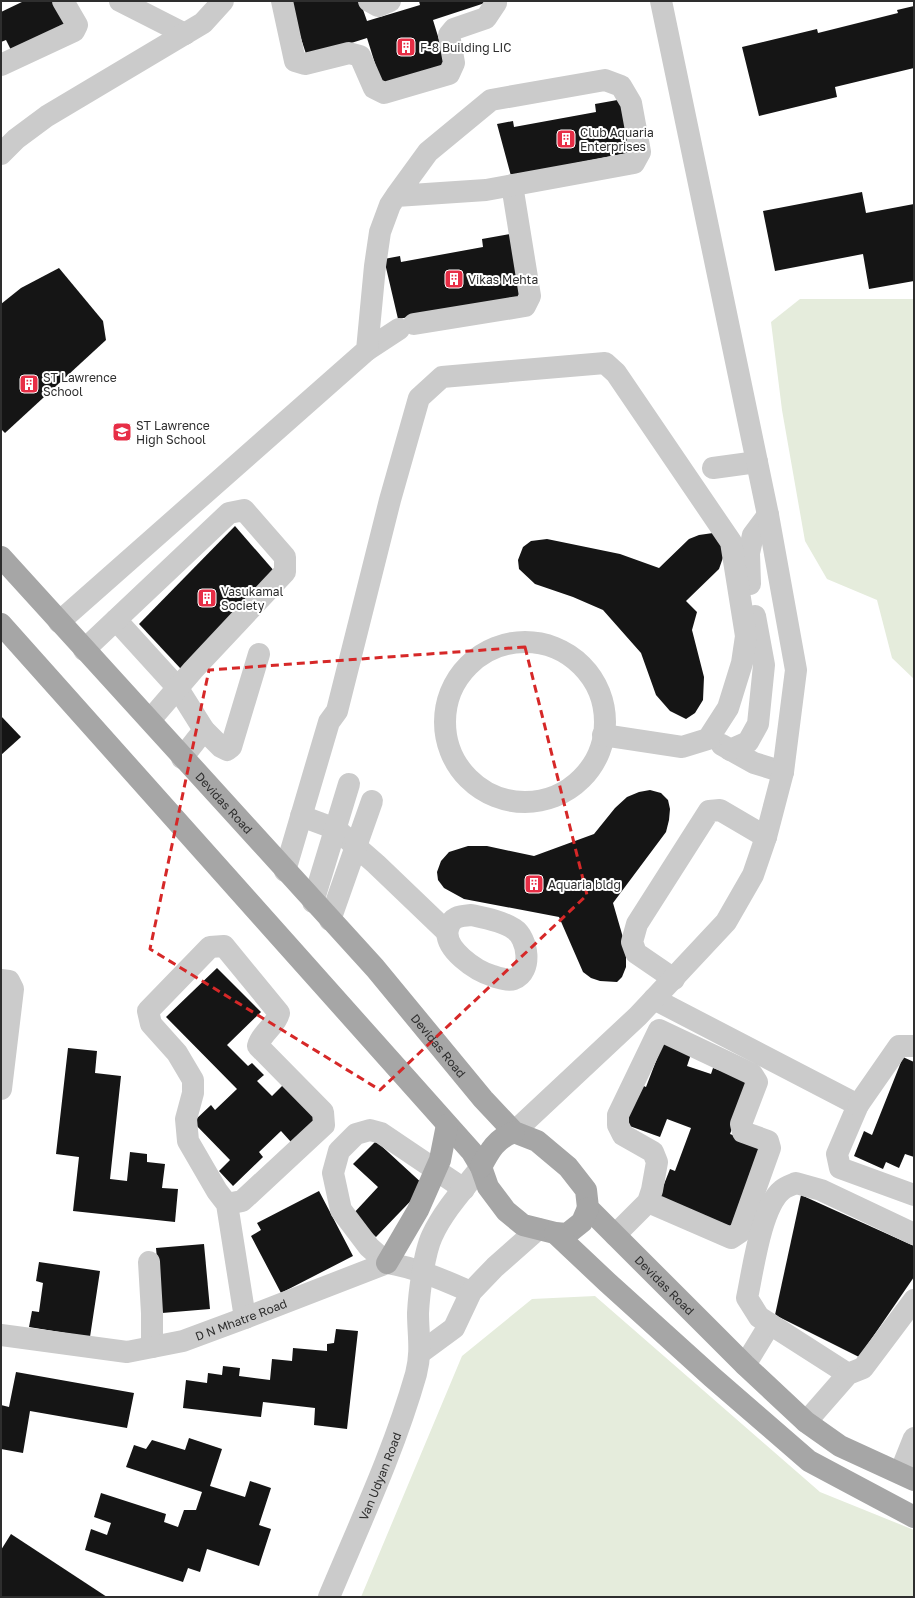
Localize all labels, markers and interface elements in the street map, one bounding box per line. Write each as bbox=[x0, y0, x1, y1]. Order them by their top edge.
building icon: F-8 Building LIC bbox=[395, 36, 417, 58]
place label: F-8 Building LIC bbox=[420, 40, 511, 55]
place label: Club Aquaria Enterprises bbox=[580, 125, 654, 154]
building icon: Club Aquaria Enterprises bbox=[555, 128, 577, 150]
building icon: Vikas Mehta bbox=[443, 268, 465, 290]
place label: Vikas Mehta bbox=[468, 272, 538, 287]
place label: ST Lawrence School bbox=[43, 370, 117, 399]
building icon: ST Lawrence School bbox=[18, 373, 40, 395]
place label: ST Lawrence High School bbox=[136, 418, 210, 447]
school or university icon: ST Lawrence High School bbox=[111, 421, 133, 443]
place label: Vasukamal Society bbox=[221, 584, 284, 613]
building icon: Vasukamal Society bbox=[196, 587, 218, 609]
street label: Devidas Road bbox=[193, 769, 256, 836]
building icon: Aquaria bldg bbox=[523, 873, 545, 895]
place label: Aquaria bldg bbox=[548, 877, 621, 892]
street label: Devidas Road bbox=[408, 1011, 469, 1080]
street label: Devidas Road bbox=[632, 1252, 698, 1318]
street label: D N Mhatre Road bbox=[193, 1295, 289, 1343]
street label: Van Udyan Road bbox=[355, 1430, 404, 1522]

